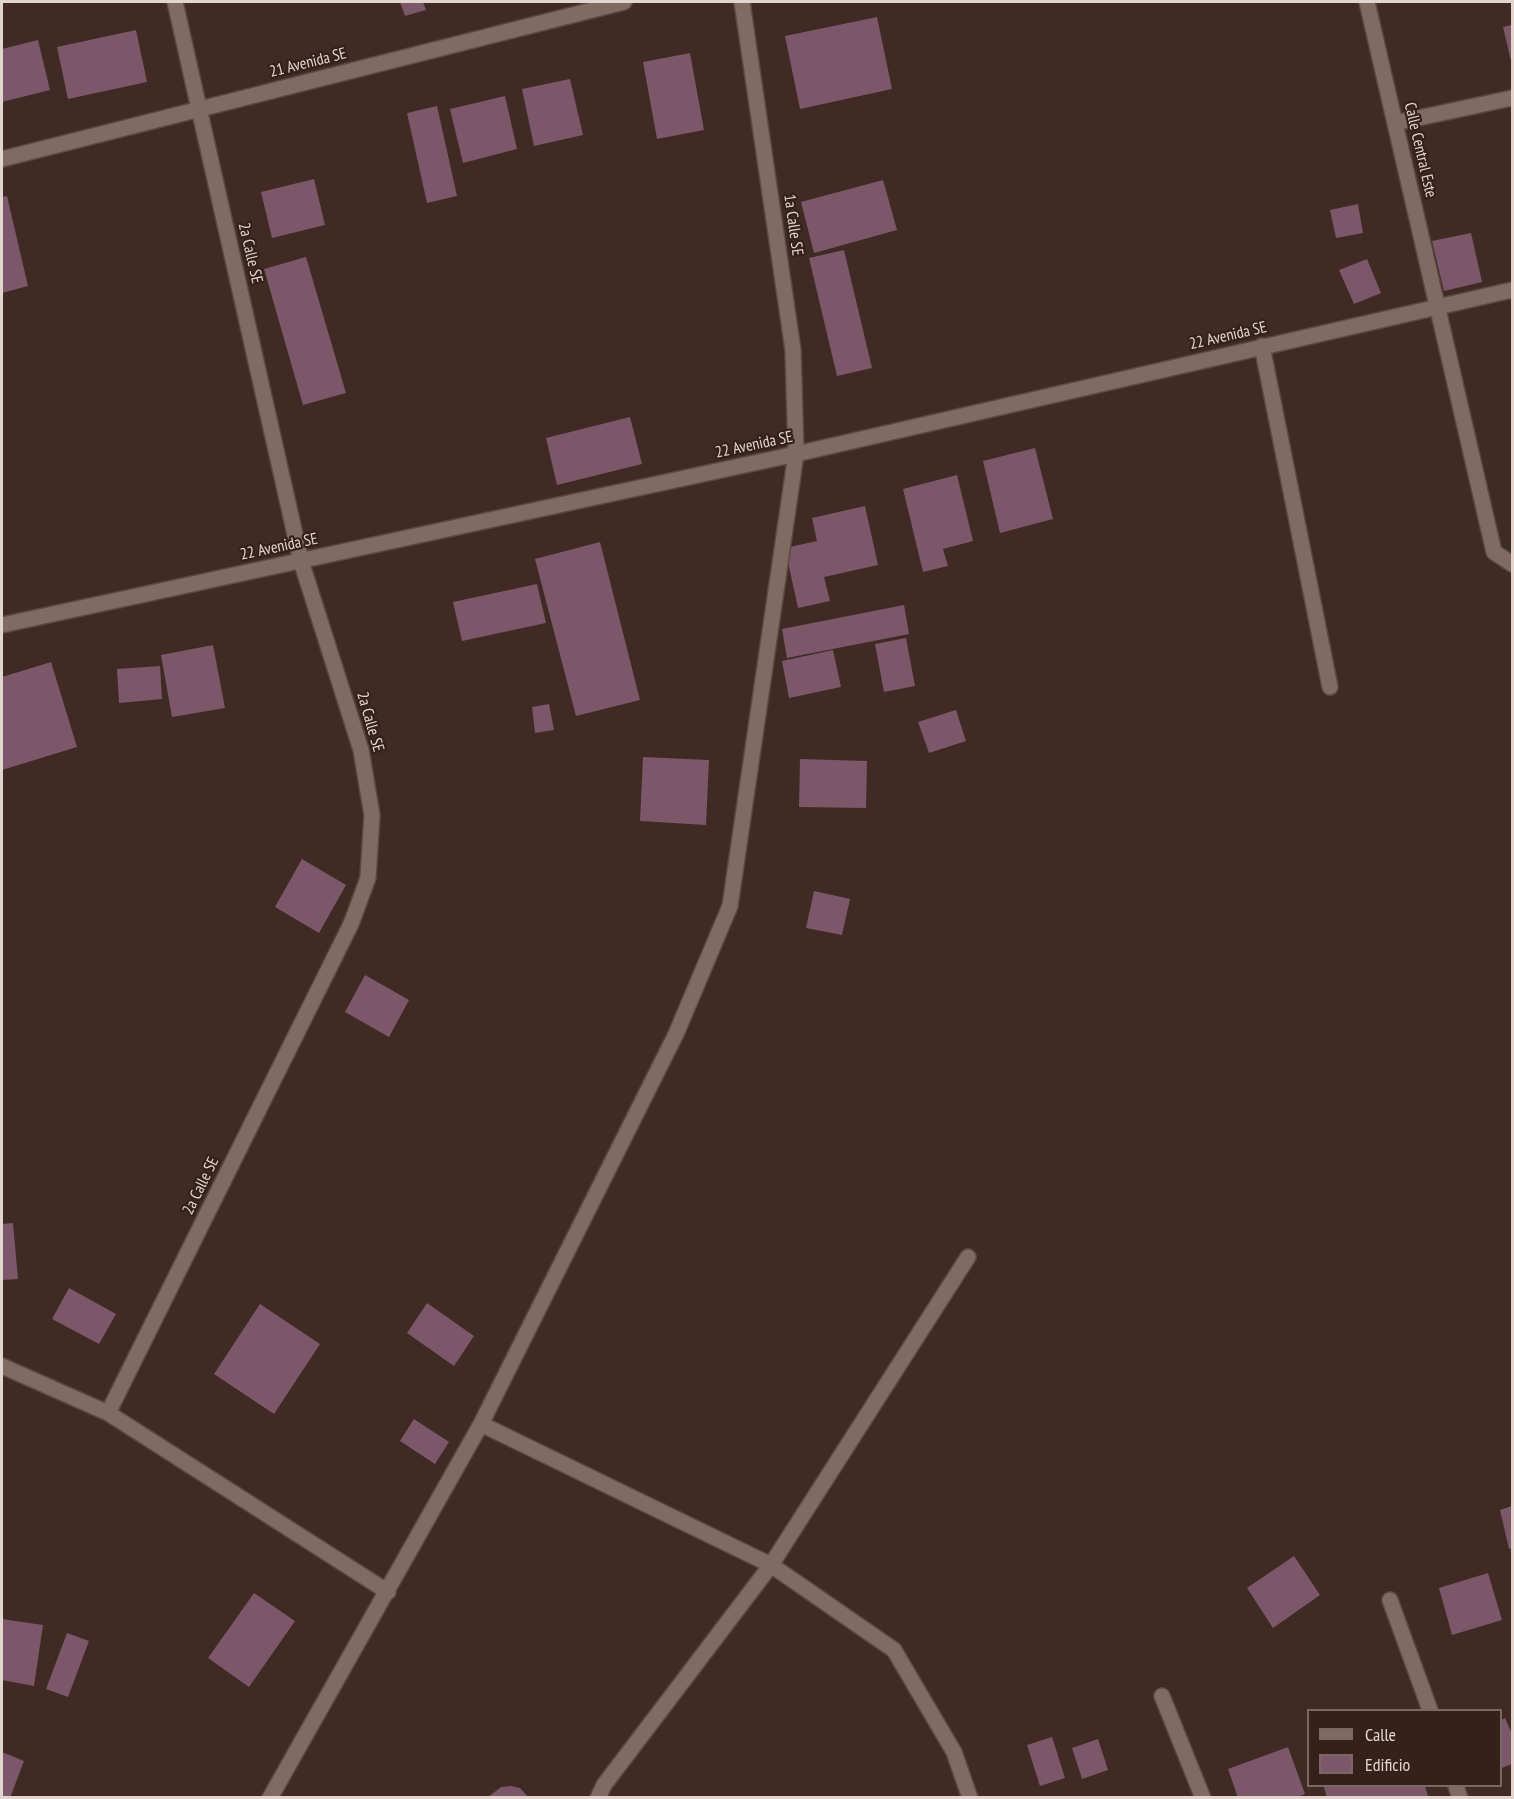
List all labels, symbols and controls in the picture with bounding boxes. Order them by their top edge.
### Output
street label: 21 Avenida SE [268,44,348,82]
street label: Calle Central Este [1400,101,1440,199]
street label: 1a Calle SE [779,193,807,257]
street label: 2a Calle SE [234,221,266,285]
street label: 22 Avenida SE [1188,318,1268,354]
street label: 22 Avenida SE [714,427,794,463]
street label: 22 Avenida SE [239,529,319,565]
street label: 2a Calle SE [352,690,388,754]
street label: 2a Calle SE [179,1154,223,1218]
legend [1307,1709,1502,1787]
text: Calle [1365,1723,1396,1746]
text: Edificio [1365,1753,1410,1776]

